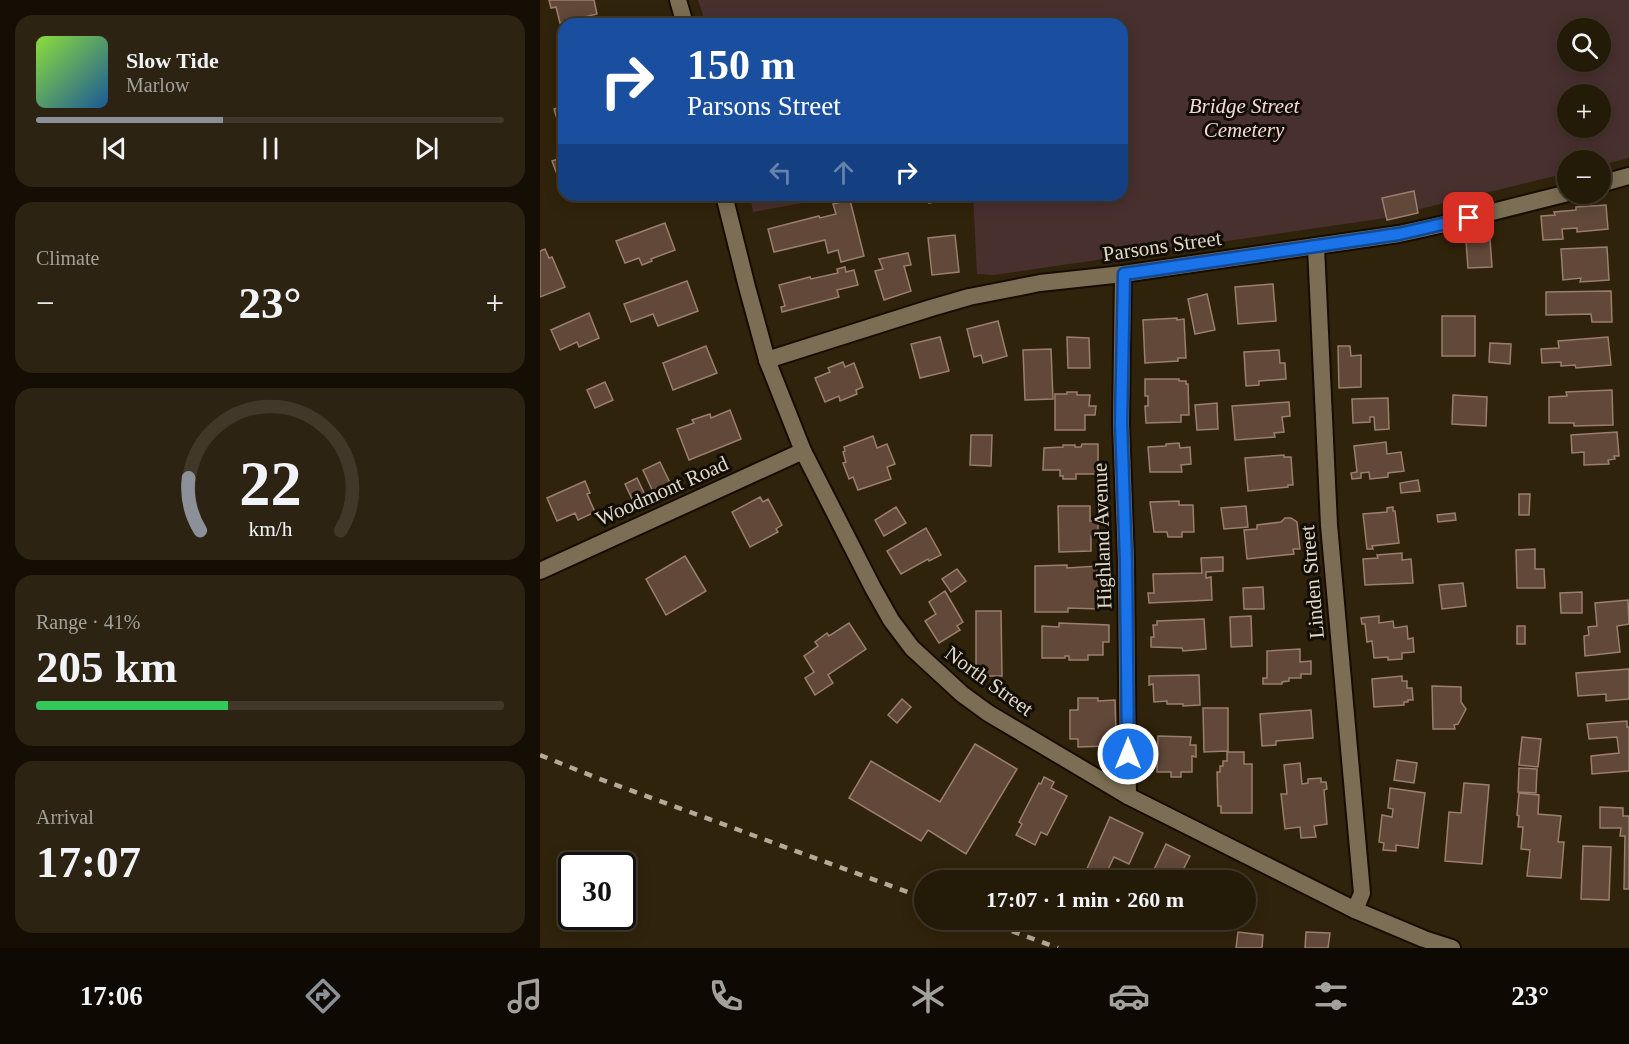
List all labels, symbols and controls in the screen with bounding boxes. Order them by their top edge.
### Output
map controls [1557,18,1611,204]
button: search [1557,18,1611,72]
icon: right [588,42,666,120]
text: 150 m [687,42,796,88]
text: Slow Tide [126,48,219,73]
text: Marlow [126,74,189,96]
button: + [1557,84,1611,138]
text: Parsons Street [687,91,841,121]
park label: Bridge Street Cemetery [1189,94,1300,142]
icon: previous [98,132,131,165]
icon: pause [254,132,287,165]
icon: next [410,132,443,165]
button: − [1557,150,1611,204]
icon: left [764,156,797,189]
icon: ahead [827,156,860,189]
icon: right [890,156,923,189]
pin [1443,192,1494,243]
icon: arrive [1452,201,1485,234]
street label: Parsons Street [1101,226,1223,266]
text: Climate [36,247,99,269]
text: 23° [239,278,302,328]
text: − [36,285,55,321]
text: + [485,285,504,321]
text: 22 [239,449,301,518]
street label: Woodmont Road [592,451,732,531]
street label: Highland Avenue [1087,463,1117,609]
text: km/h [248,517,292,541]
street label: Linden Street [1295,524,1329,640]
text: Range · 41% [36,611,140,633]
street label: North Street [940,641,1038,721]
text: 205 km [36,642,177,692]
position arrow [1096,722,1160,786]
text: Arrival [36,806,94,828]
text: 17:07 [36,837,141,887]
speed limit sign: 30 [558,852,636,930]
text: 17:07 · 1 min · 260 m [986,887,1184,912]
icon: directions [302,975,344,1017]
icon: music [504,975,546,1017]
icon: phone [705,975,747,1017]
icon: climate [907,975,949,1017]
icon: car [1108,975,1150,1017]
icon: filters [1310,975,1352,1017]
text: 17:06 [80,981,143,1011]
text: 23° [1511,981,1549,1011]

